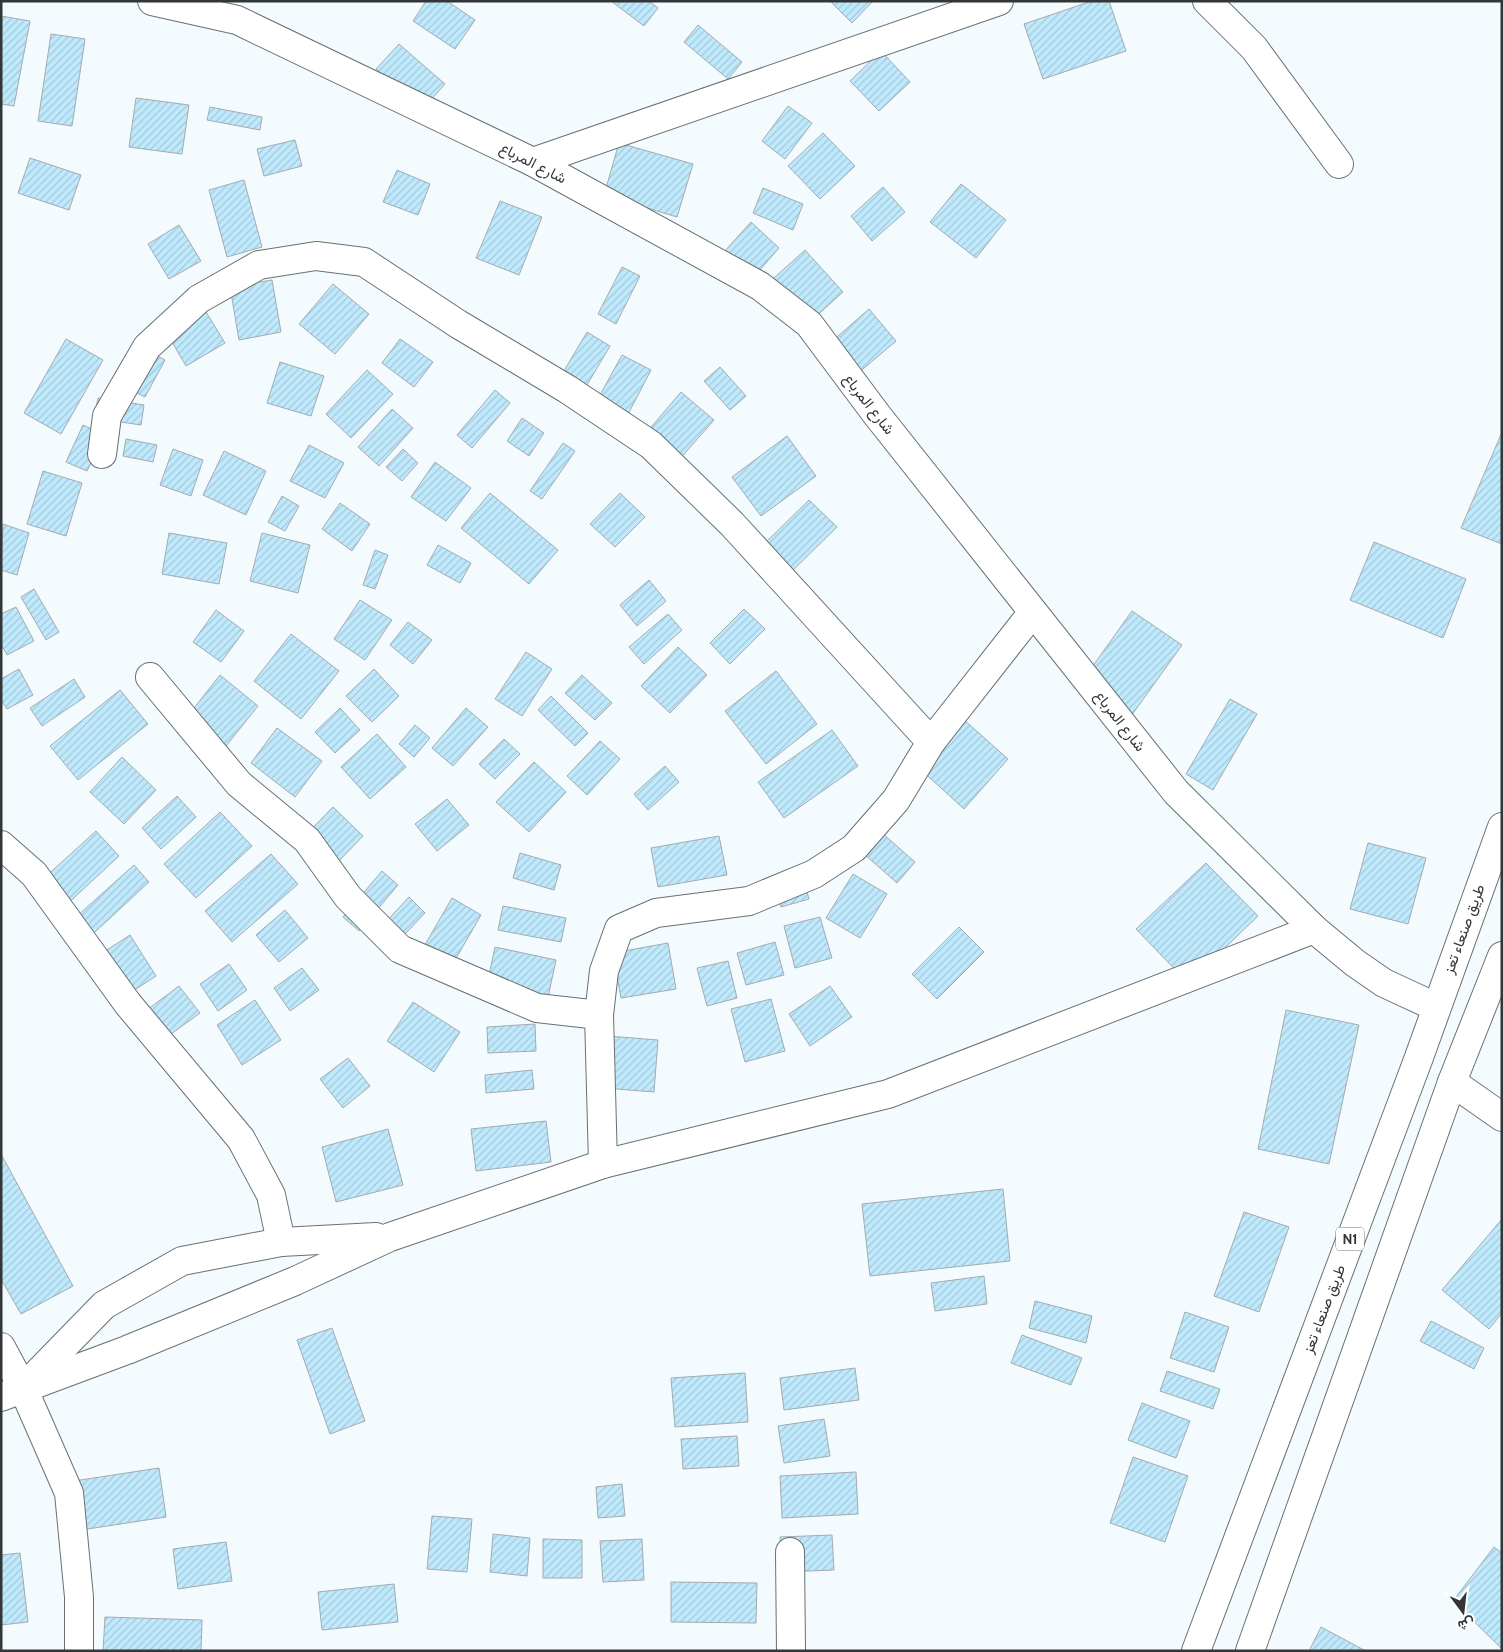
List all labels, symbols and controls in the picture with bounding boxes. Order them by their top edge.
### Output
street label: شارع المرباع [496,139,569,189]
street label: شارع المرباع [838,370,898,439]
street label: شارع المرباع [1089,687,1149,756]
street label: طريق صنعاء تعز [1439,882,1489,977]
road number: N1 [1336,1228,1364,1250]
street label: طريق صنعاء تعز [1298,1262,1350,1357]
north arrow [1438,1587,1488,1637]
text: ش [1456,1614,1477,1635]

